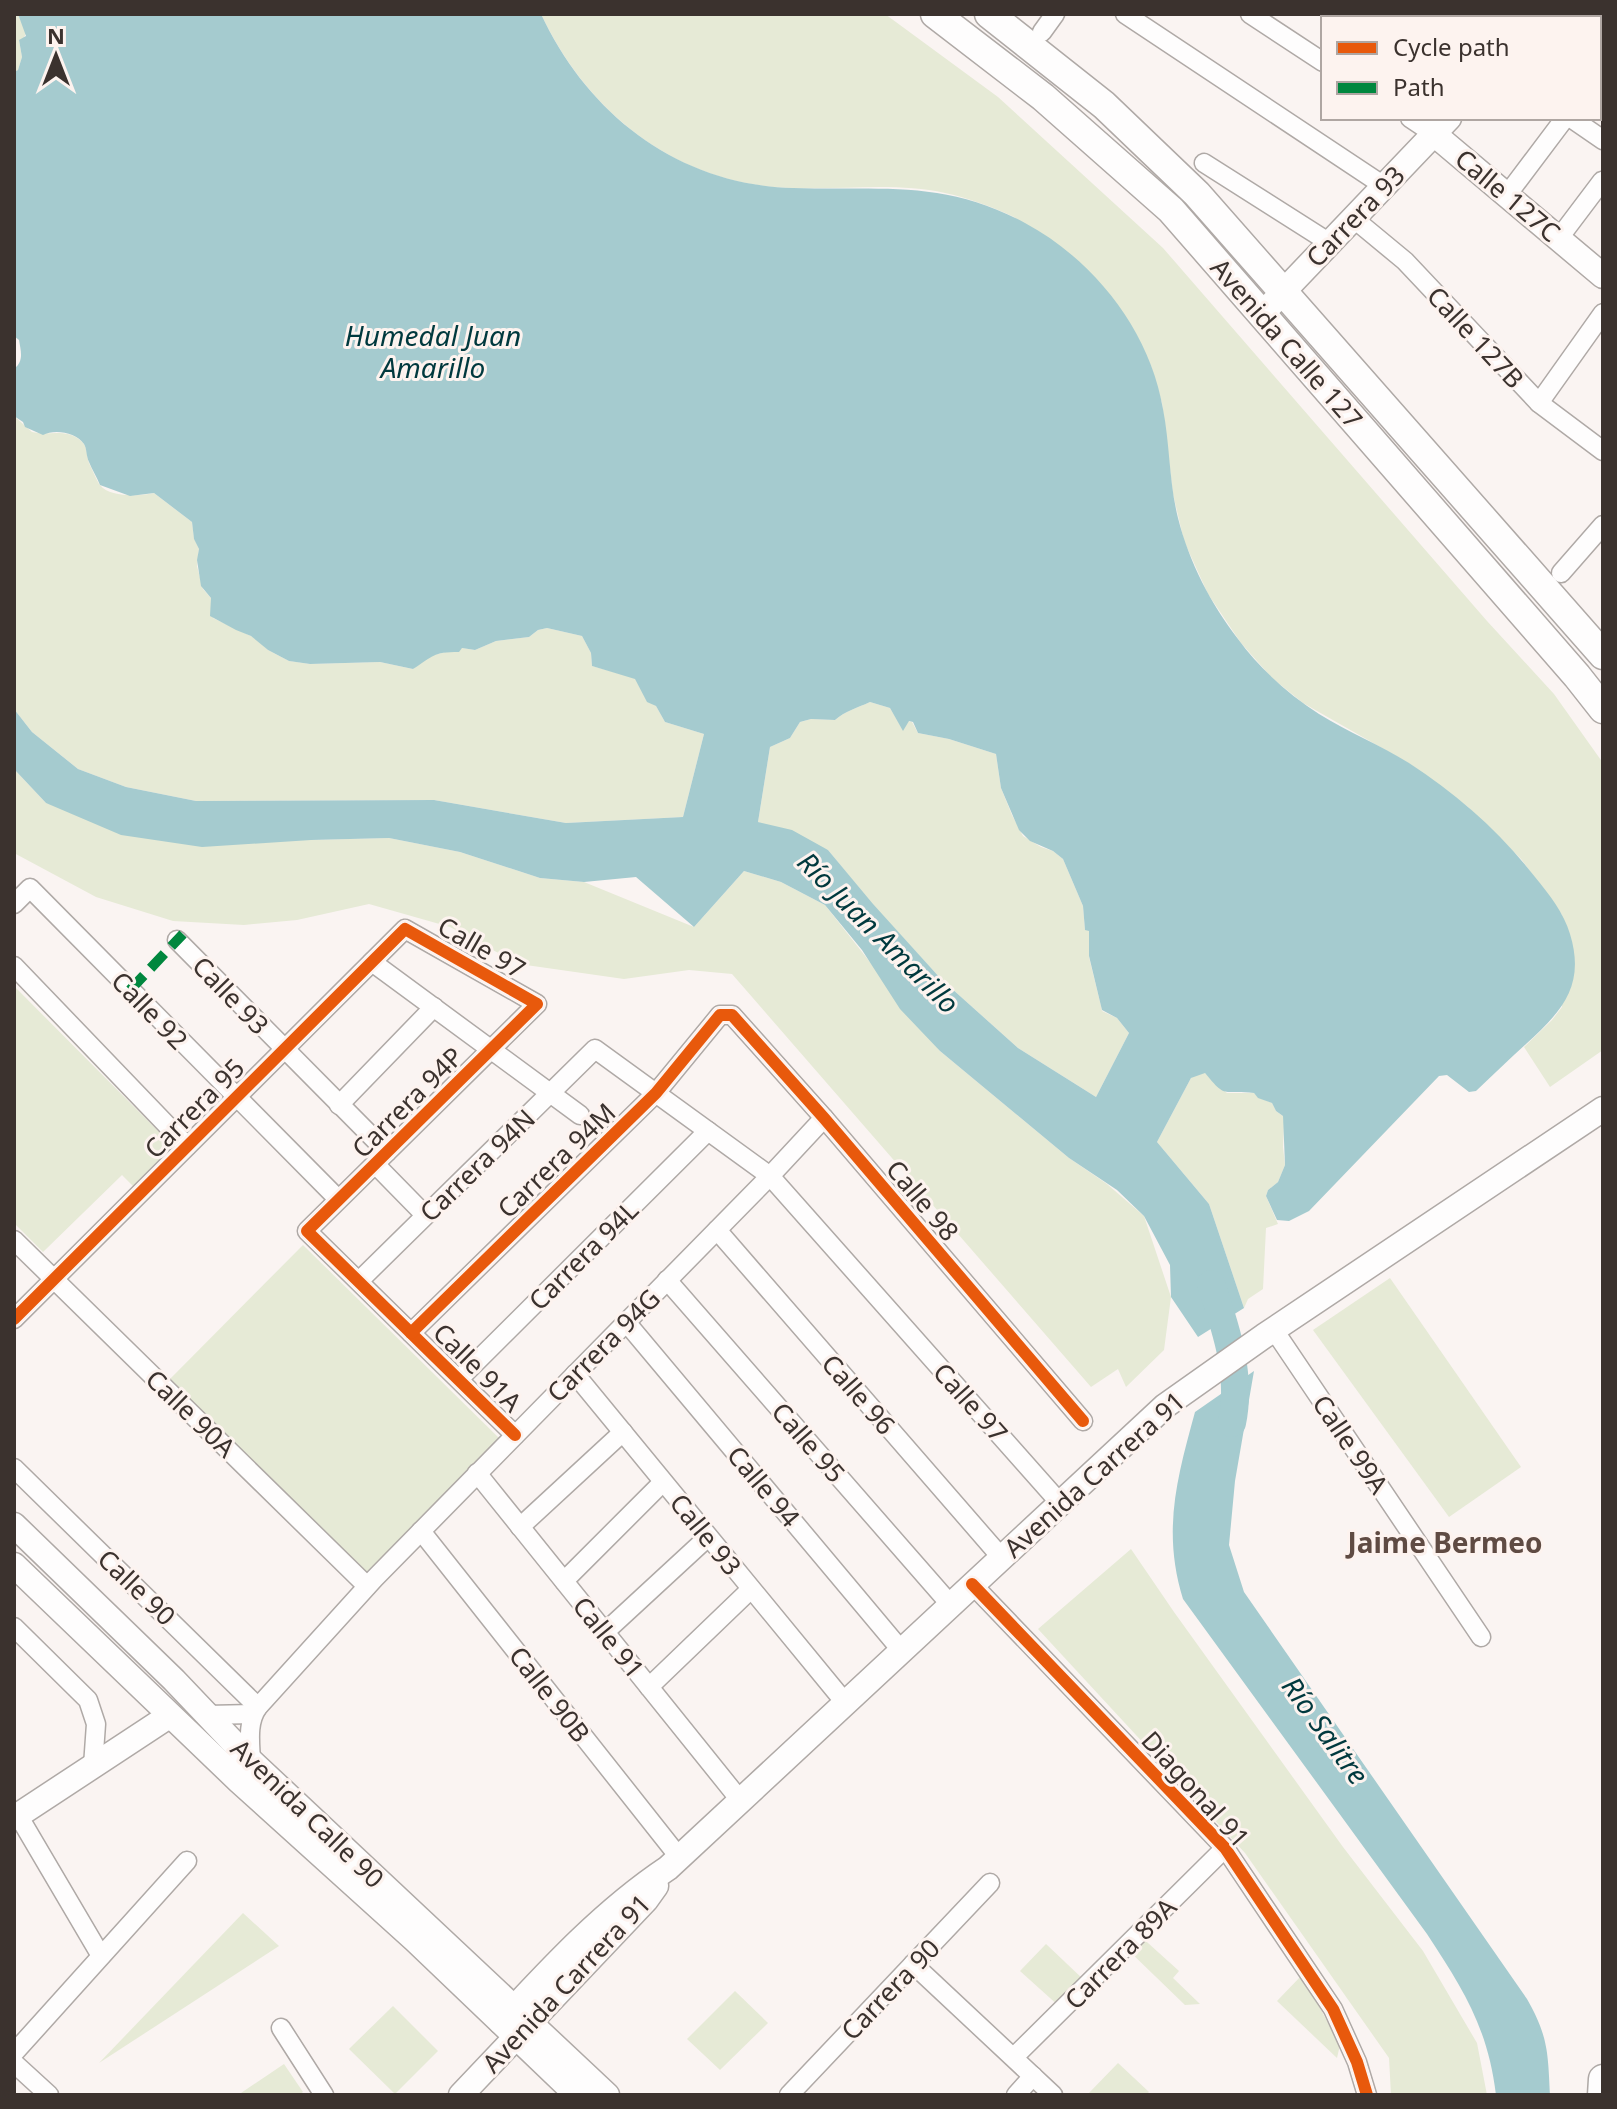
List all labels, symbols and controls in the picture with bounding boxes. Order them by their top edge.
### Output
north arrow [16,16,96,96]
legend [1321,16,1601,120]
text: N [47,20,65,50]
text: Cycle path [1393,30,1510,63]
text: Path [1393,70,1444,103]
street label: Calle 127C [1448,140,1568,250]
street label: Carrera 93 [1298,157,1412,275]
street label: Avenida Calle 127 [1203,250,1371,436]
street label: Calle 127B [1419,278,1533,396]
water label: Humedal Juan Amarillo [345,316,521,386]
water label: Río Juan Amarillo [790,843,968,1021]
street label: Calle 97 [432,908,532,986]
street label: Calle 93 [185,948,277,1042]
street label: Calle 92 [104,963,196,1057]
street label: Carrera 94P [343,1038,471,1166]
street label: Carrera 95 [136,1050,252,1166]
street label: Carrera 94M [489,1094,623,1226]
street label: Carrera 94N [411,1101,543,1229]
street label: Calle 98 [878,1152,968,1248]
street label: Carrera 94L [520,1192,646,1318]
street label: Carrera 94G [538,1280,668,1410]
street label: Calle 91A [426,1315,531,1420]
street label: Calle 96 [814,1346,904,1442]
street label: Calle 97 [926,1354,1016,1450]
street label: Calle 90A [138,1361,244,1465]
street label: Avenida Carrera 91 [996,1383,1192,1565]
street label: Calle 99A [1305,1387,1398,1501]
street label: Calle 95 [764,1394,854,1490]
street label: Calle 94 [719,1438,809,1534]
street label: Calle 93 [662,1486,750,1582]
district label: Jaime Bermeo [1344,1523,1543,1561]
street label: Calle 90 [90,1541,184,1633]
street label: Calle 91 [565,1589,653,1685]
street label: Calle 90B [501,1639,599,1749]
water label: Río Salitre [1274,1668,1378,1792]
street label: Diagonal 91 [1134,1723,1258,1855]
street label: Avenida Calle 90 [223,1731,393,1895]
street label: Avenida Carrera 91 [474,1886,658,2080]
street label: Carrera 89A [1056,1889,1184,2017]
street label: Carrera 90 [833,1930,947,2048]

